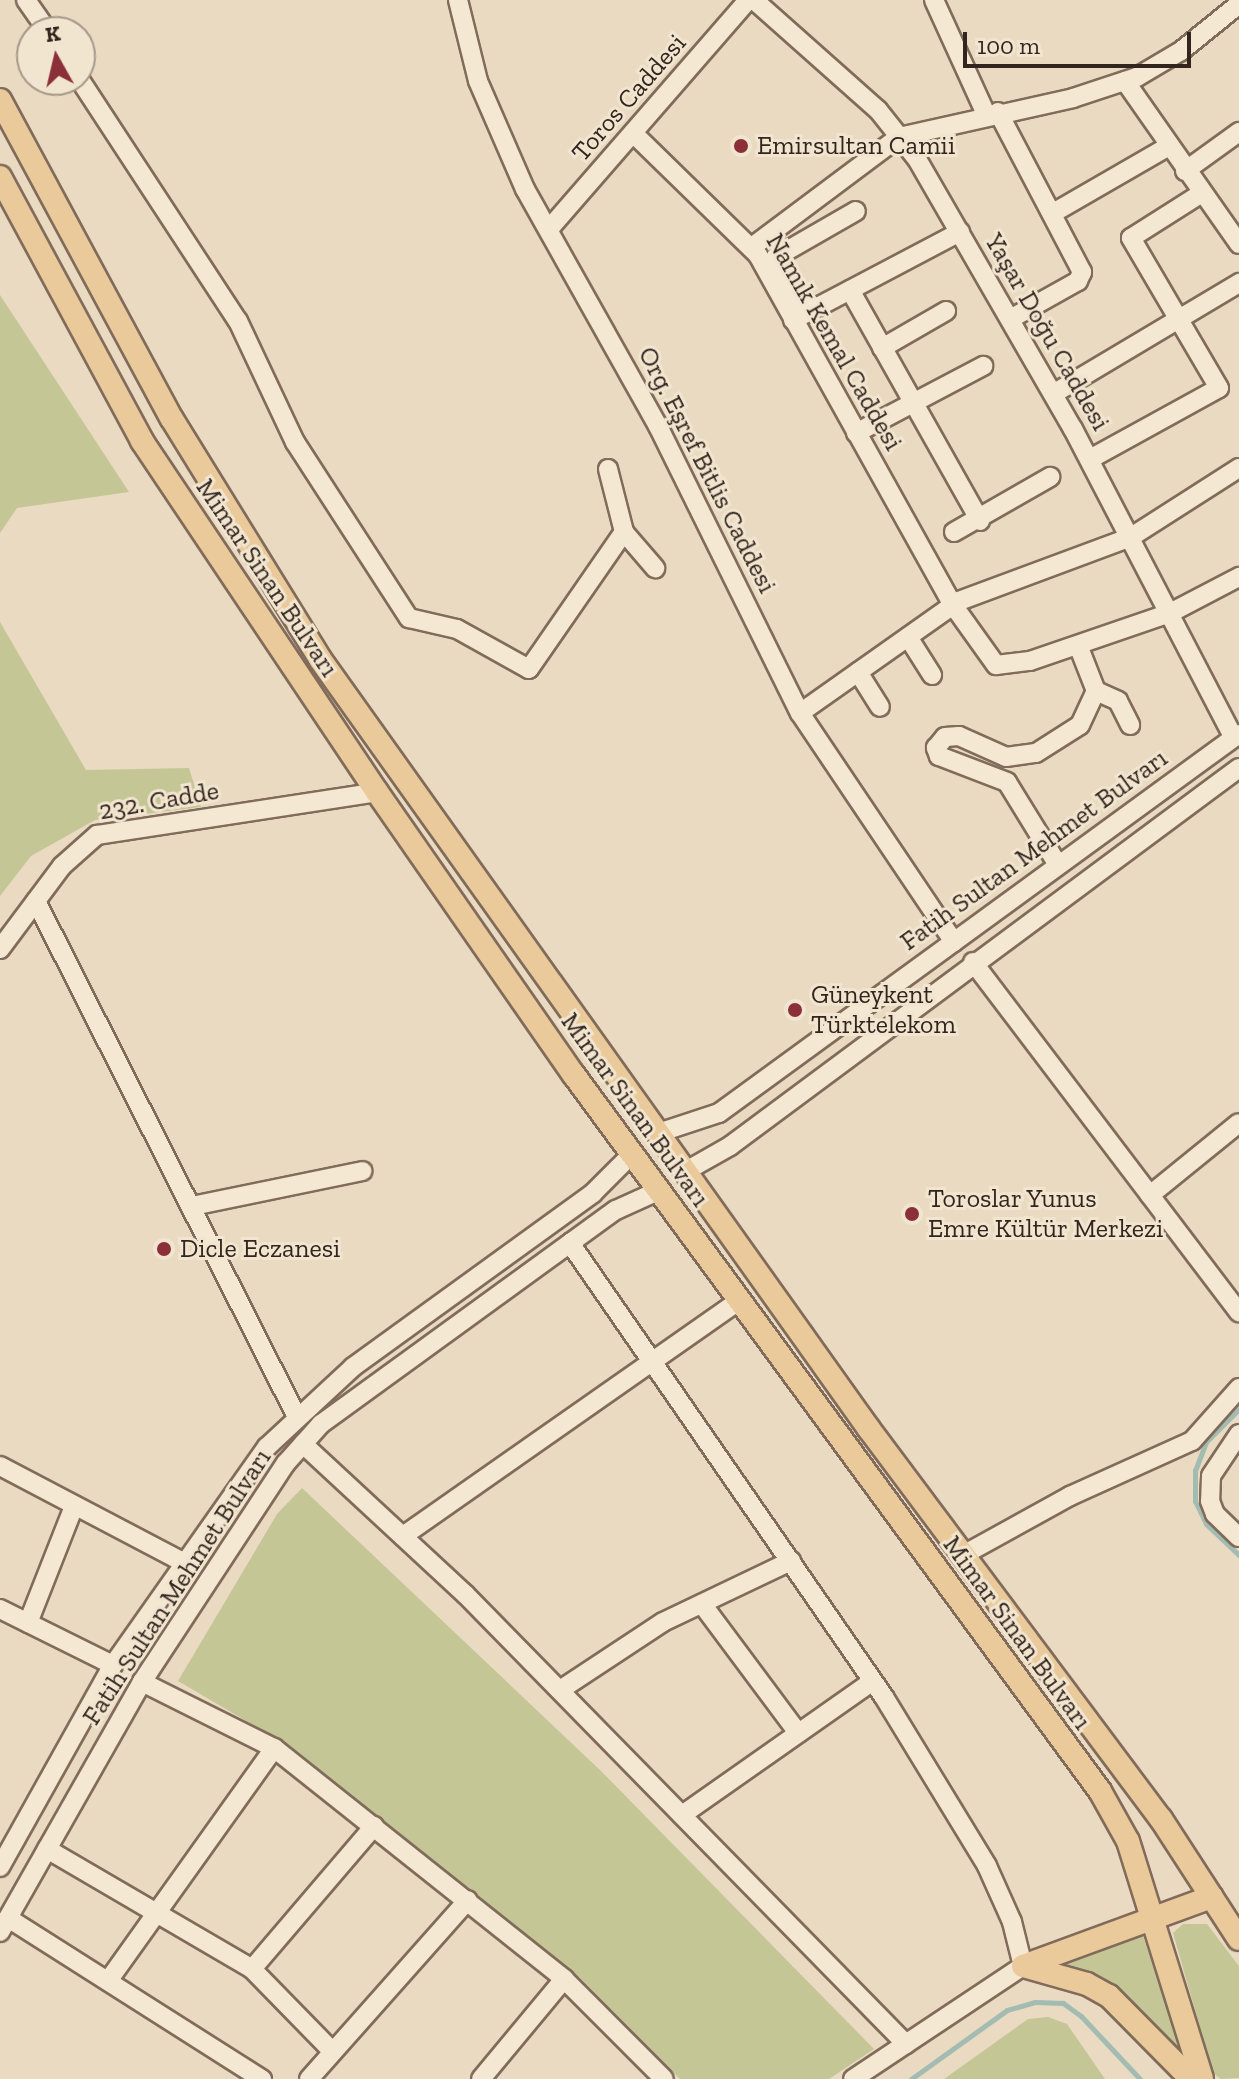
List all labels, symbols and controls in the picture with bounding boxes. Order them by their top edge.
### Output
north arrow [16,16,96,96]
scale bar [967,16,1195,66]
text: K [44,19,62,48]
street label: Toros Caddesi [565,28,693,168]
text: 100 m [977,31,1040,60]
place label: Emirsultan Camii [757,130,955,162]
marker: Emirsultan Camii [732,137,750,155]
street label: Namık Kemal Caddesi [759,228,909,456]
street label: Yaşar Doğu Caddesi [978,228,1116,436]
street label: Org. Eşref Bitlis Caddesi [631,342,783,598]
street label: Mimar Sinan Bulvarı [189,473,345,683]
street label: Fatih Sultan Mehmet Bulvarı [894,743,1174,957]
street label: 232. Cadde [97,775,221,827]
place label: Güneykent Türktelekom [811,979,956,1040]
marker: Güneykent Türktelekom [786,1001,804,1019]
street label: Mimar Sinan Bulvarı [554,1007,716,1213]
place label: Toroslar Yunus Emre Kültür Merkezi [928,1183,1164,1244]
marker: Toroslar Yunus Emre Kültür Merkezi [903,1205,921,1223]
place label: Dicle Eczanesi [180,1233,340,1265]
marker: Dicle Eczanesi [155,1240,173,1258]
street label: Fatih Sultan Mehmet Bulvarı [76,1443,278,1731]
street label: Mimar Sinan Bulvarı [936,1530,1098,1736]

